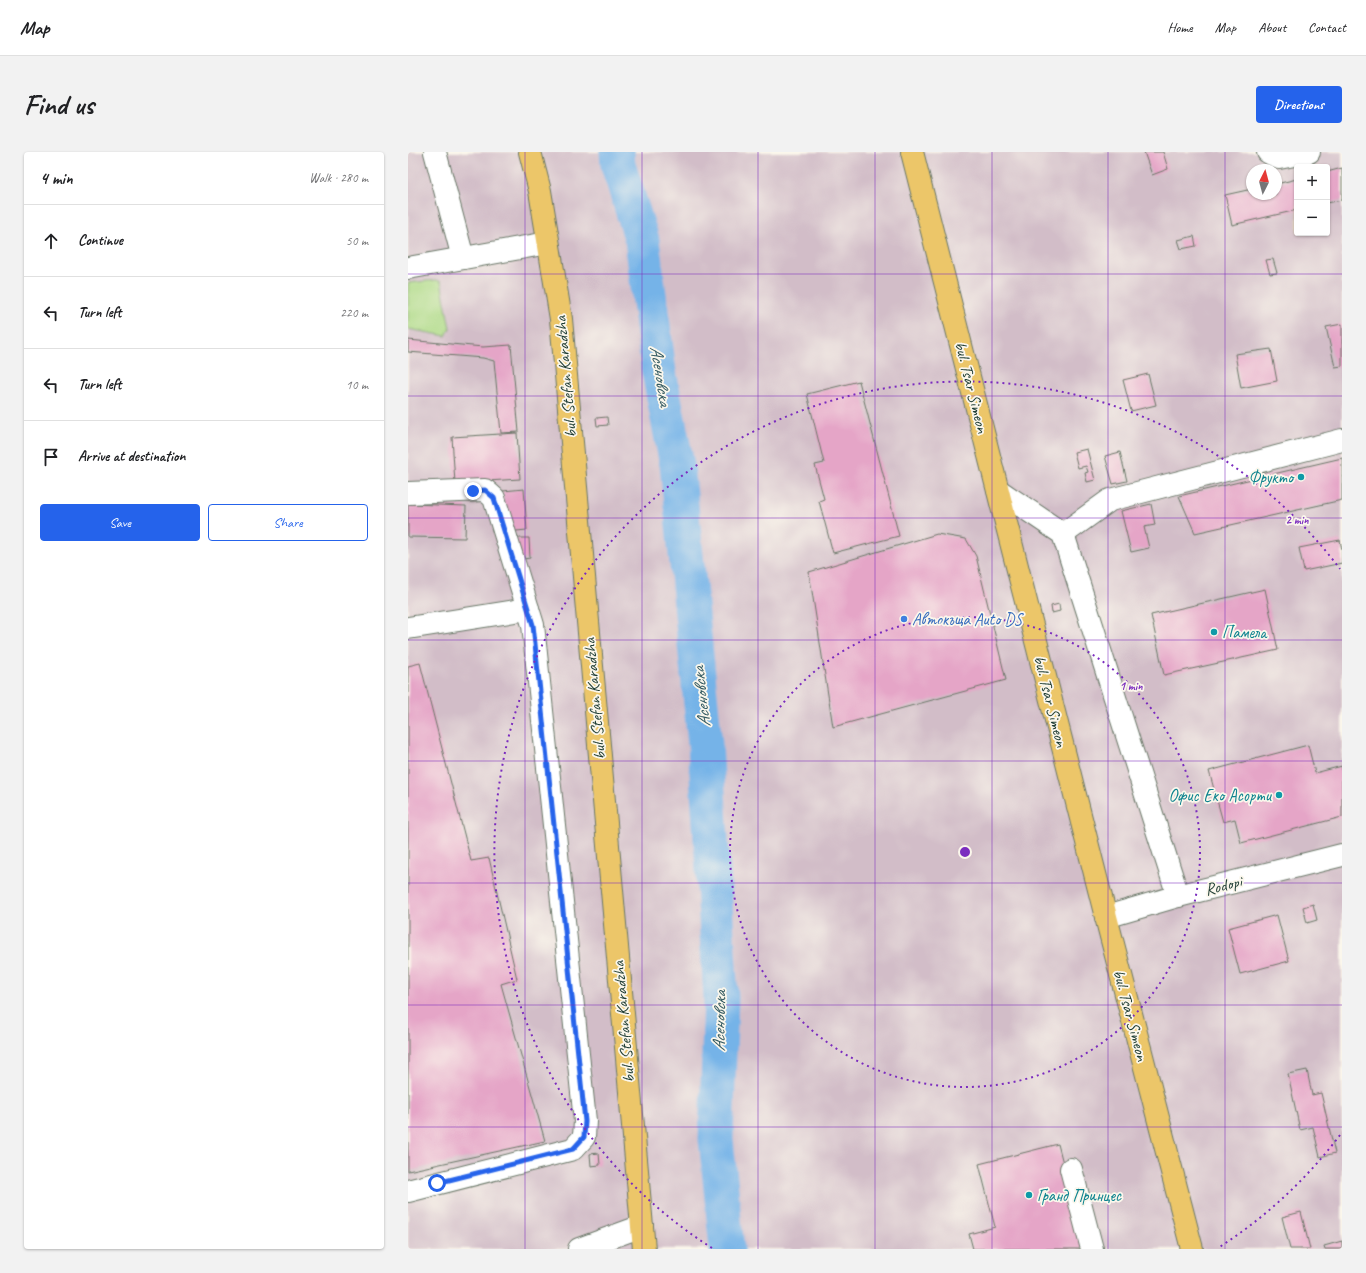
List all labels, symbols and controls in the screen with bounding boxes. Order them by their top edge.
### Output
text: Map [20,16,50,40]
text: Home [1167,19,1193,36]
text: Map [1215,19,1236,36]
text: About [1258,19,1286,36]
text: Contact [1308,19,1346,36]
button: Directions [1256,86,1342,123]
text: Find us [24,87,94,122]
north arrow [1246,164,1282,200]
map controls [1294,164,1330,236]
button: + [1294,164,1330,200]
text: 4 min [40,168,73,189]
text: Walk · 280 m [309,170,368,186]
button: − [1294,200,1330,236]
icon: ahead [40,230,62,252]
text: Continue [78,231,123,250]
text: 50 m [346,233,368,249]
icon: left [40,302,62,324]
text: Turn left [78,303,121,322]
text: 220 m [340,305,368,321]
street label: bul. Stefan Karadzha [550,314,581,439]
street label: bul. Tsar Simeon [950,339,993,437]
water label: Асеновска [645,344,677,410]
icon: left [40,374,62,396]
text: Turn left [78,375,121,394]
text: 10 m [346,377,368,393]
icon: arrive [40,446,62,468]
text: Arrive at destination [78,447,185,466]
place label: Фрукто [1248,467,1295,488]
marker: Фрукто [1296,472,1306,482]
route end [464,482,482,500]
button: Save [40,504,200,541]
button: Share [208,504,368,541]
text: 2 min [1286,512,1309,528]
place label: Автокъща Auto DS [912,609,1025,630]
marker: Автокъща Auto DS [899,614,909,624]
place label: Памела [1222,622,1268,643]
marker: Памела [1209,627,1219,637]
street label: bul. Stefan Karadzha [579,636,610,761]
street label: bul. Tsar Simeon [1029,653,1072,751]
water label: Асеновска [687,663,715,728]
text: 1 min [1120,678,1143,694]
place label: Офис Еко Асорти [1169,785,1273,806]
marker: Офис Еко Асорти [1274,790,1284,800]
centre of rings [958,845,972,859]
street label: Rodopi [1203,870,1246,900]
street label: bul. Stefan Karadzha [608,959,639,1084]
street label: bul. Tsar Simeon [1108,967,1153,1064]
water label: Асеновска [707,988,731,1052]
route start [428,1174,446,1192]
place label: Гранд Принцес [1037,1185,1122,1206]
marker: Гранд Принцес [1024,1190,1034,1200]

